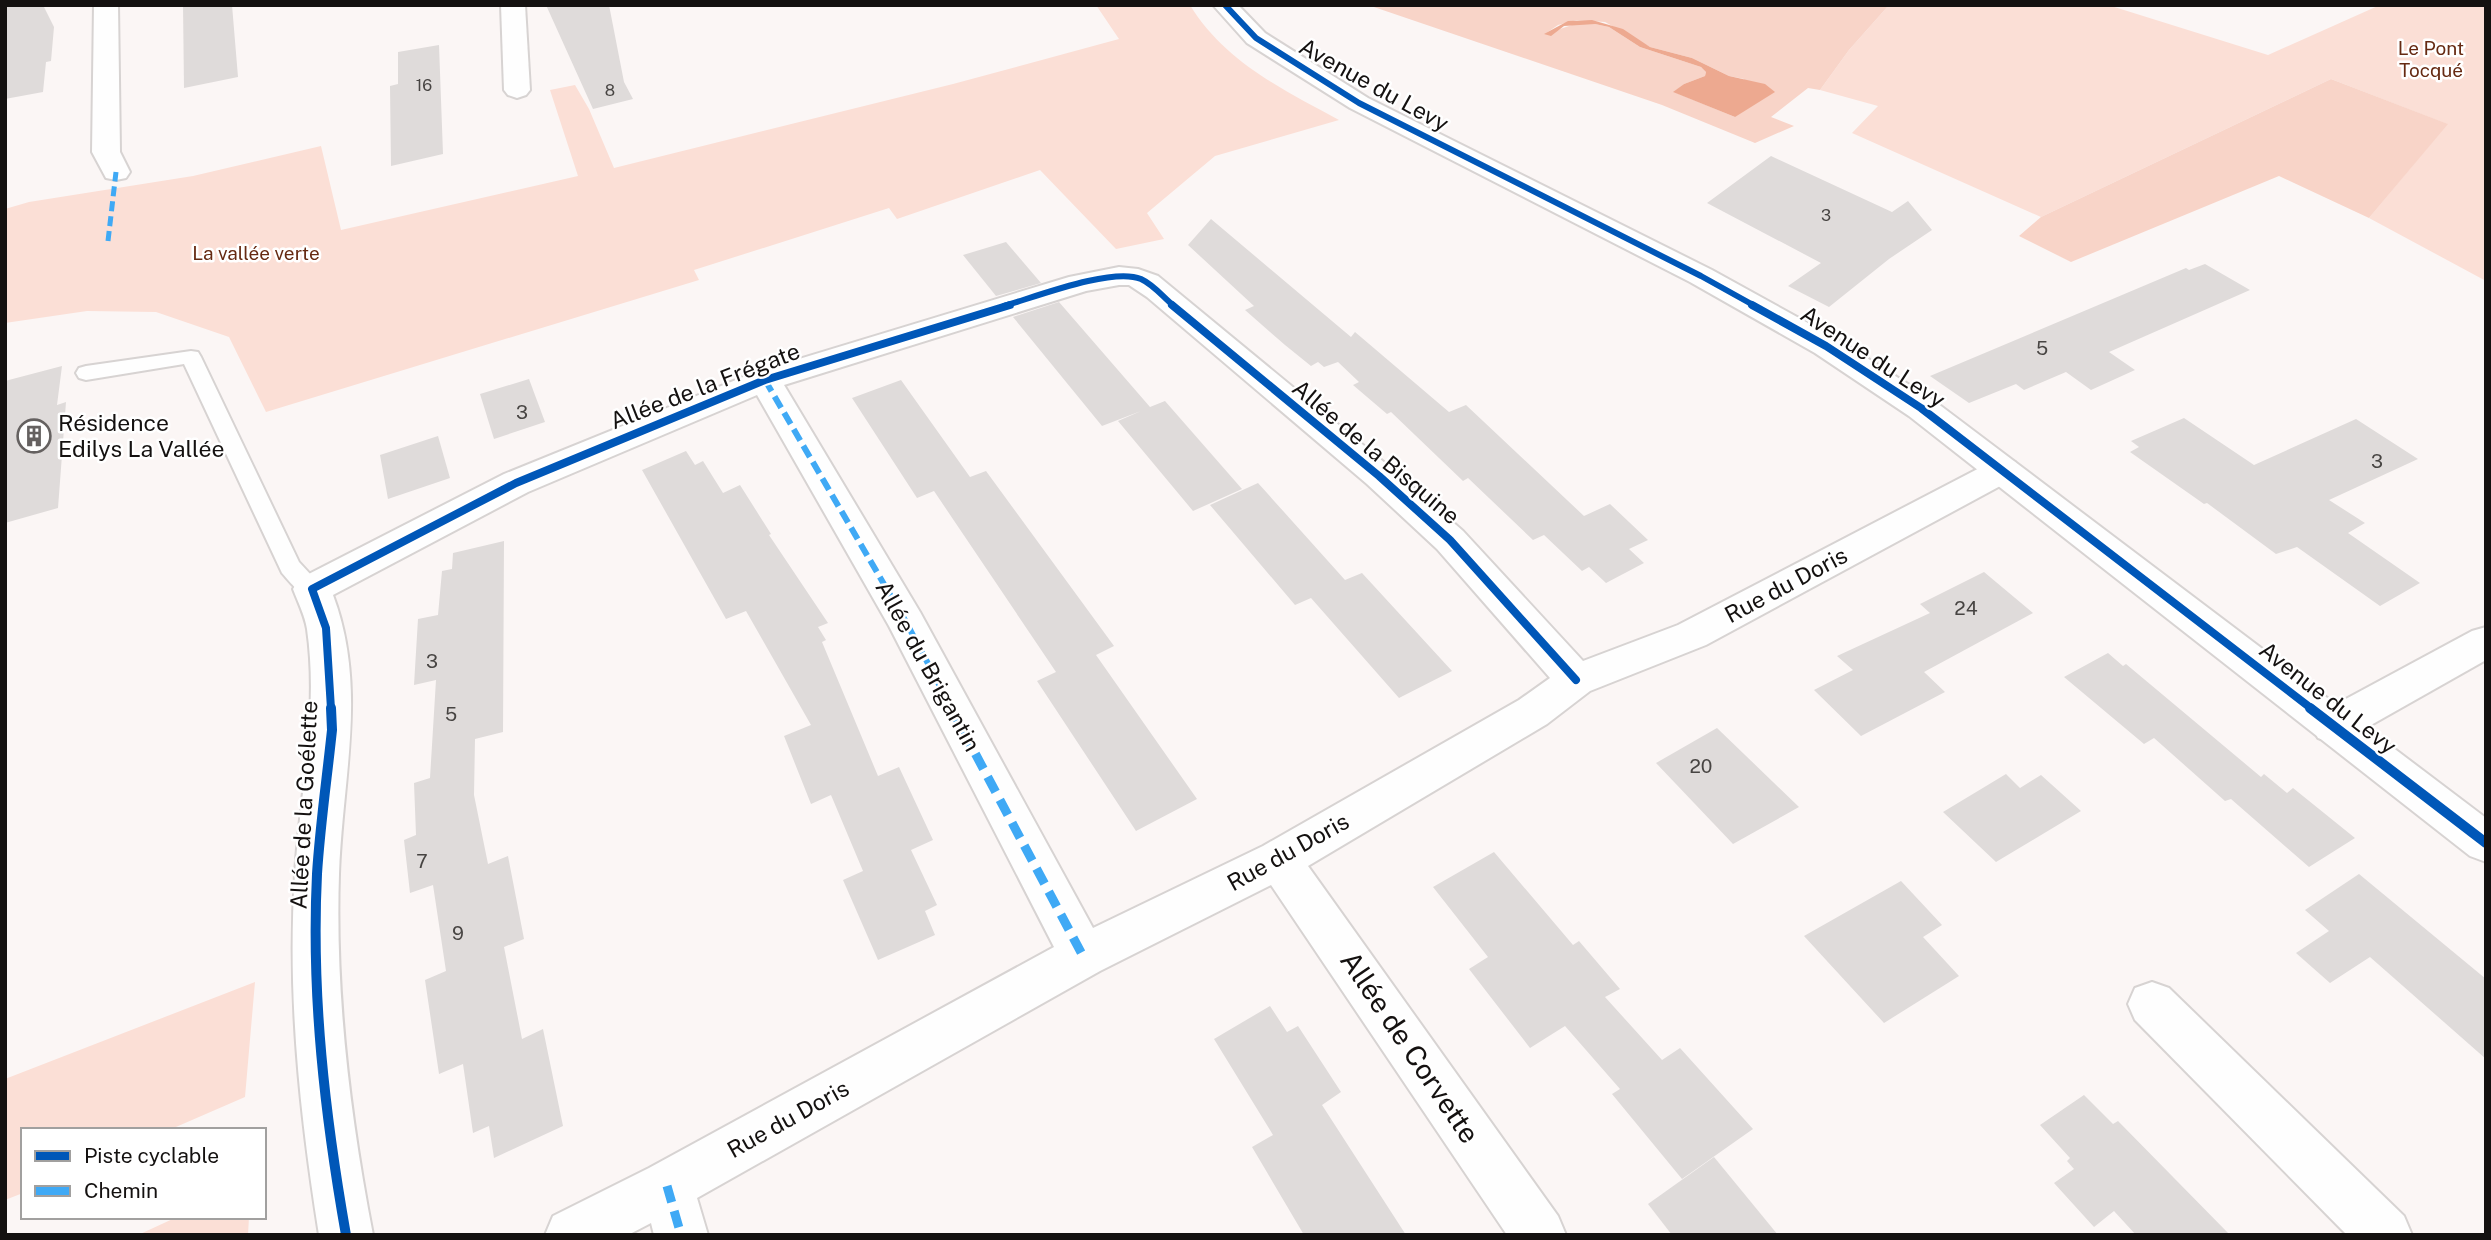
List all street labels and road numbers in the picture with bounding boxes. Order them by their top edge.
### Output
street label: Avenue du Levy [1295,32,1454,137]
street label: Avenue du Levy [1796,300,1950,413]
street label: Allée de la Frégate [606,337,804,434]
street label: Allée de la Bisquine [1287,374,1465,529]
street label: Rue du Doris [1720,541,1852,628]
street label: Allée du Brigantin [870,576,986,756]
street label: Avenue du Levy [2254,636,2402,760]
street label: Allée de la Goélette [285,700,322,910]
street label: Rue du Doris [1222,807,1353,896]
street label: Allée de Corvette [1334,945,1487,1149]
street label: Rue du Doris [722,1074,853,1163]

